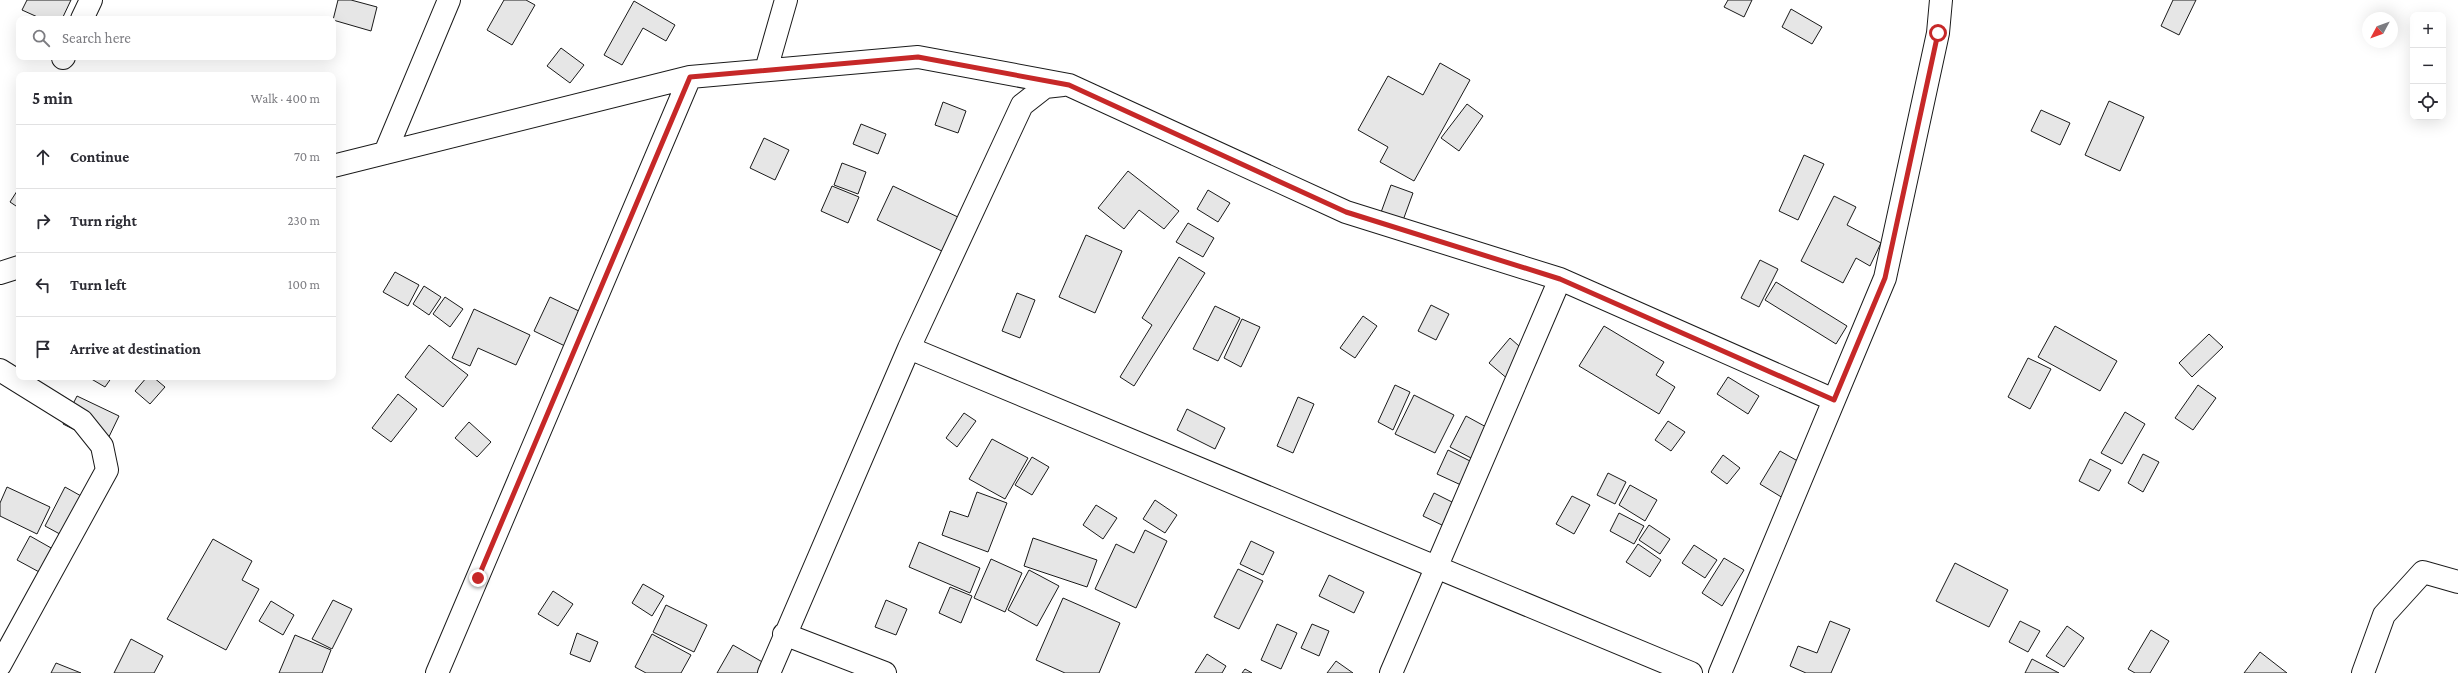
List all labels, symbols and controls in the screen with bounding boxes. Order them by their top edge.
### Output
north arrow [2362,12,2398,48]
map controls [2410,12,2446,120]
button: + [2410,12,2446,48]
search box [16,16,336,60]
route start [1929,24,1947,42]
icon: search [30,27,52,49]
text: Search here [62,30,131,46]
button: − [2410,48,2446,84]
button: locate [2410,84,2446,120]
text: 5 min [32,89,73,108]
text: Walk · 400 m [251,91,320,106]
icon: ahead [32,146,54,168]
text: Continue [70,149,129,165]
text: 70 m [294,149,320,164]
icon: right [32,210,54,232]
text: Turn right [70,213,137,229]
text: 230 m [287,213,320,228]
icon: left [32,274,54,296]
text: Turn left [70,277,126,293]
text: 100 m [288,277,320,292]
icon: arrive [32,338,54,360]
text: Arrive at destination [70,341,201,357]
route end [469,569,487,587]

